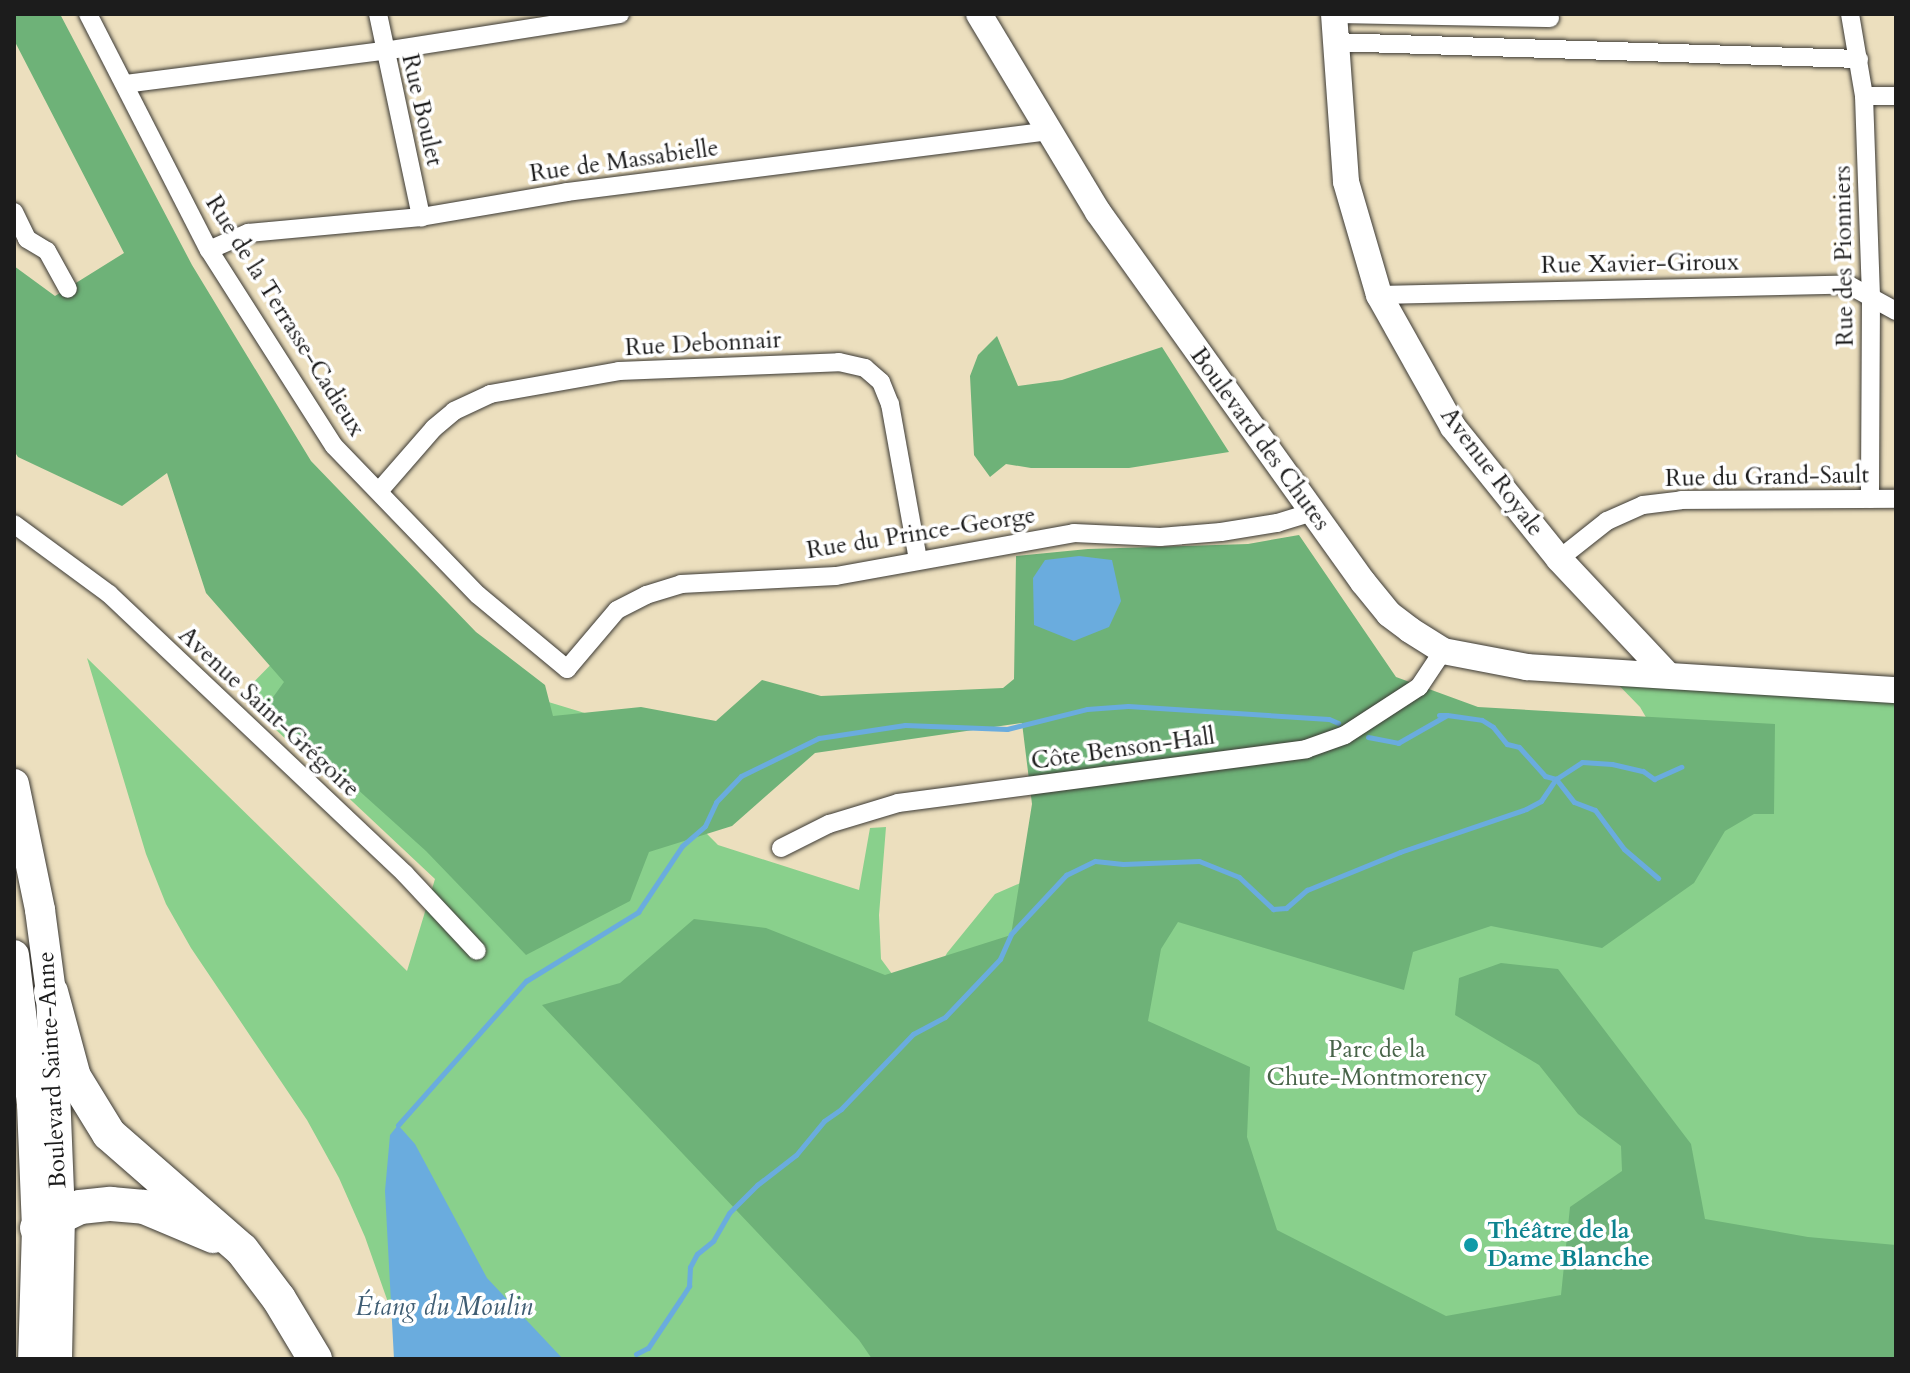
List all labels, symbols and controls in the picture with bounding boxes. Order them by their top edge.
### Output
street label: Rue Boulet [395,51,449,169]
street label: Rue de Massabielle [528,133,720,189]
street label: Rue des Pionniers [1828,165,1860,347]
street label: Rue de la Terrasse-Cadieux [199,190,371,442]
street label: Rue Xavier-Giroux [1541,248,1739,280]
street label: Rue Debonnair [624,326,782,362]
street label: Boulevard des Chutes [1184,342,1336,536]
street label: Avenue Royale [1434,402,1550,542]
street label: Rue du Grand-Sault [1665,461,1869,493]
street label: Rue du Prince-George [804,501,1038,565]
street label: Avenue Saint-Grégoire [173,621,365,803]
street label: Côte Benson-Hall [1029,722,1217,776]
street label: Boulevard Sainte-Anne [31,951,73,1189]
park label: Parc de la Chute-Montmorency [1267,1036,1487,1092]
place label: Théâtre de la Dame Blanche [1487,1217,1650,1273]
marker: Théâtre de la Dame Blanche [1462,1236,1480,1254]
water label: Étang du Moulin [355,1291,533,1323]

